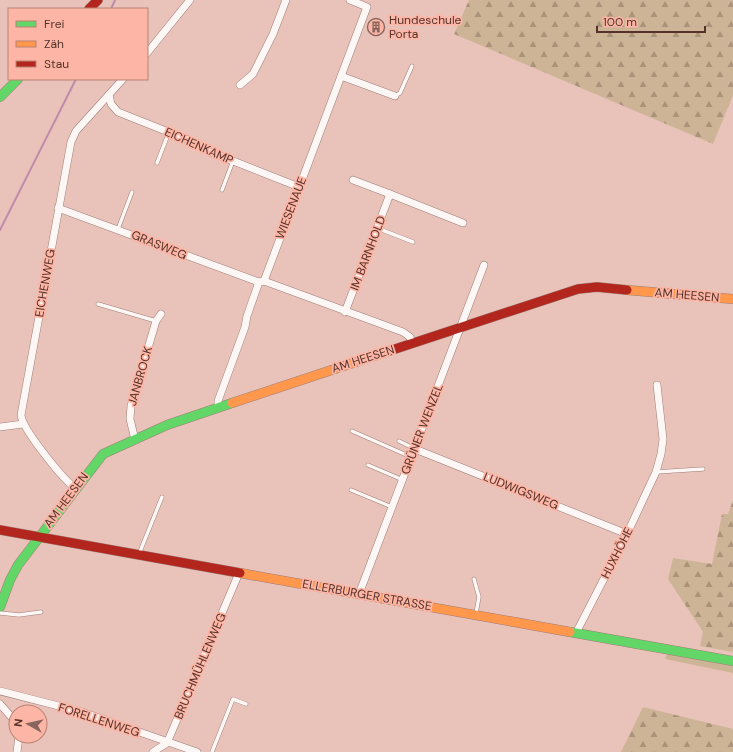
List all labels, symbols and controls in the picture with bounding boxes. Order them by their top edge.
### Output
legend [8,8,148,80]
scale bar [597,8,705,34]
place label: Hundeschule Porta [389,12,462,42]
text: 100 m [603,14,637,30]
text: Frei [44,16,64,32]
building icon: Hundeschule Porta [366,17,386,37]
text: Zäh [44,36,64,52]
text: Stau [44,56,69,72]
street label: EICHENKAMP [162,124,236,168]
street label: WIESENAUE [272,174,310,241]
street label: IM BARNHOLD [346,213,390,293]
street label: GRASWEG [129,227,189,263]
street label: EICHENWEG [31,248,59,318]
street label: AM HEESEN [654,284,720,306]
street label: AM HEESEN [330,341,396,377]
street label: JANBROCK [124,344,156,408]
street label: GRÜNER WENZEL [397,381,447,477]
street label: AM HEESEN [40,469,92,531]
street label: LUDWIGSWEG [481,469,561,513]
street label: HUXHÖHE [597,524,637,581]
street label: ELLERBURGER STRASSE [301,576,433,614]
street label: BRUCHMÜHLENWEG [170,610,230,722]
street label: FORELLENWEG [56,699,142,741]
north arrow [8,704,48,744]
text: N [11,718,26,728]

